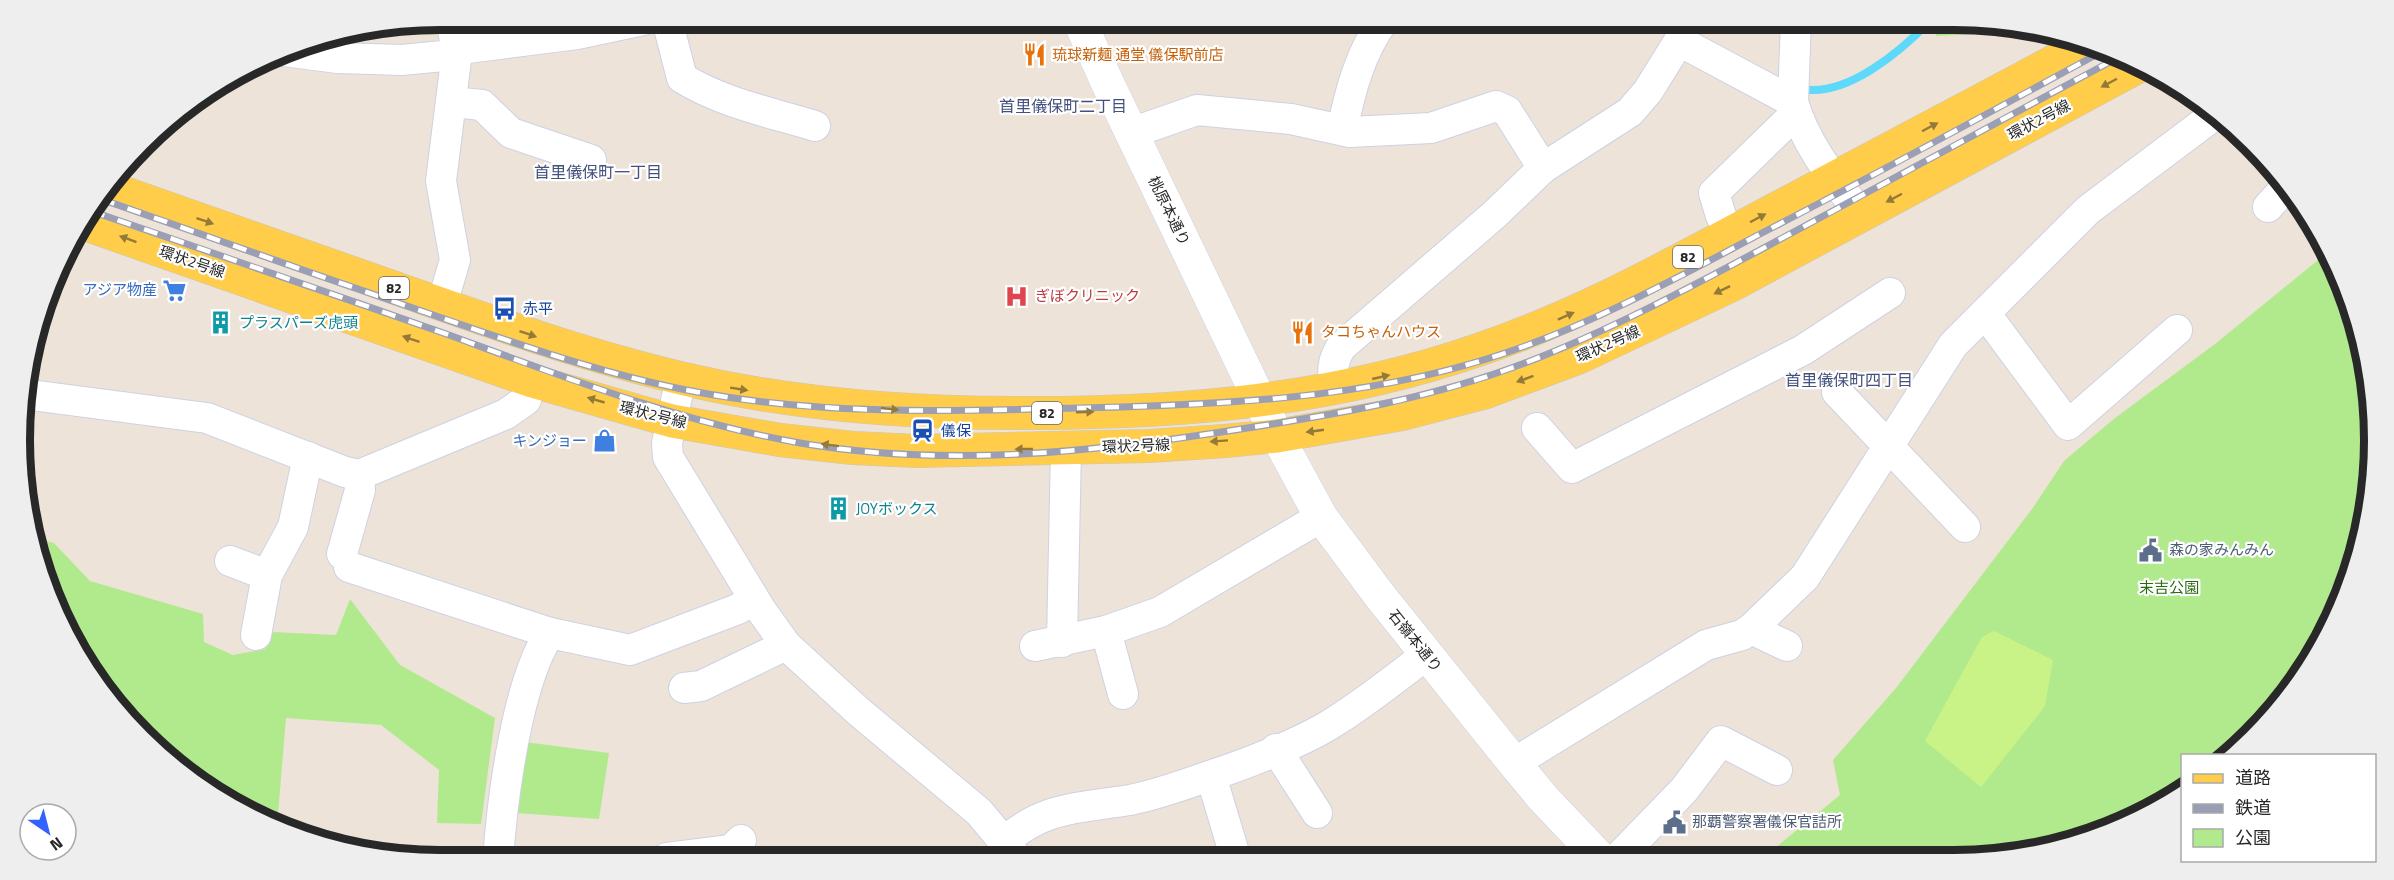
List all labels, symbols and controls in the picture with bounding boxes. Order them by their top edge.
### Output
restaurant icon: 琉球新麺 通堂 儀保駅前店 [1021,42,1047,68]
place label: 琉球新麺 通堂 儀保駅前店 [1052,43,1224,66]
one-way arrow [2100,78,2117,88]
street label: 環状2号線 [2003,93,2074,146]
district label: 首里儀保町二丁目 [999,94,1127,118]
one-way arrow [1922,122,1939,132]
district label: 首里儀保町一丁目 [534,160,662,184]
street label: 桃原本通り [1143,172,1196,250]
one-way arrow [1885,193,1902,203]
one-way arrow [1749,214,1767,224]
one-way arrow [196,217,214,227]
one-way arrow [119,234,137,244]
street label: 環状2号線 [156,240,228,284]
road number: 82 [1673,246,1703,268]
supermarket icon: アジア物産 [162,277,188,303]
road number: 82 [379,277,409,299]
place label: アジア物産 [83,278,157,301]
hospital icon: ぎぼクリニック [1004,283,1030,309]
place label: ぎぼクリニック [1035,284,1140,307]
one-way arrow [1713,286,1730,295]
bus stop icon: 赤平 [492,296,518,322]
place label: 赤平 [523,297,553,320]
building icon: プラスパーズ虎頭 [208,310,234,336]
place label: プラスパーズ虎頭 [239,311,358,334]
one-way arrow [1557,311,1575,321]
restaurant icon: タコちゃんハウス [1290,319,1316,345]
street label: 環状2号線 [1572,319,1644,368]
place label: タコちゃんハウス [1321,320,1441,343]
one-way arrow [519,330,537,340]
one-way arrow [401,333,419,343]
district label: 首里儀保町四丁目 [1785,368,1913,392]
one-way arrow [1371,372,1390,381]
one-way arrow [1516,374,1534,384]
one-way arrow [729,385,748,394]
one-way arrow [587,395,605,404]
street label: 環状2号線 [617,395,689,434]
road number: 82 [1032,402,1062,424]
one-way arrow [881,405,900,414]
one-way arrow [1075,408,1094,417]
station icon: 儀保 [910,418,936,444]
place label: 儀保 [941,419,971,442]
one-way arrow [1306,426,1325,435]
shop icon: キンジョー [592,428,618,454]
place label: キンジョー [512,429,587,452]
street label: 環状2号線 [1101,433,1171,458]
one-way arrow [1210,436,1229,446]
one-way arrow [820,441,839,450]
one-way arrow [1015,444,1034,454]
building icon: JOYボックス [825,496,851,522]
place label: JOYボックス [856,497,937,520]
public building icon: 森の家みんみん [2138,537,2164,563]
place label: 森の家みんみん [2169,538,2274,561]
park label: 末吉公園 [2139,576,2199,599]
street label: 石嶺本通り [1383,604,1448,677]
legend [2181,754,2376,862]
text: 道路 [2235,764,2271,791]
text: 鉄道 [2235,794,2271,821]
north arrow [18,802,78,862]
public building icon: 那覇警察署儀保官詰所 [1661,809,1687,835]
place label: 那覇警察署儀保官詰所 [1692,810,1842,833]
text: 公園 [2235,824,2271,851]
text: N [45,831,68,857]

